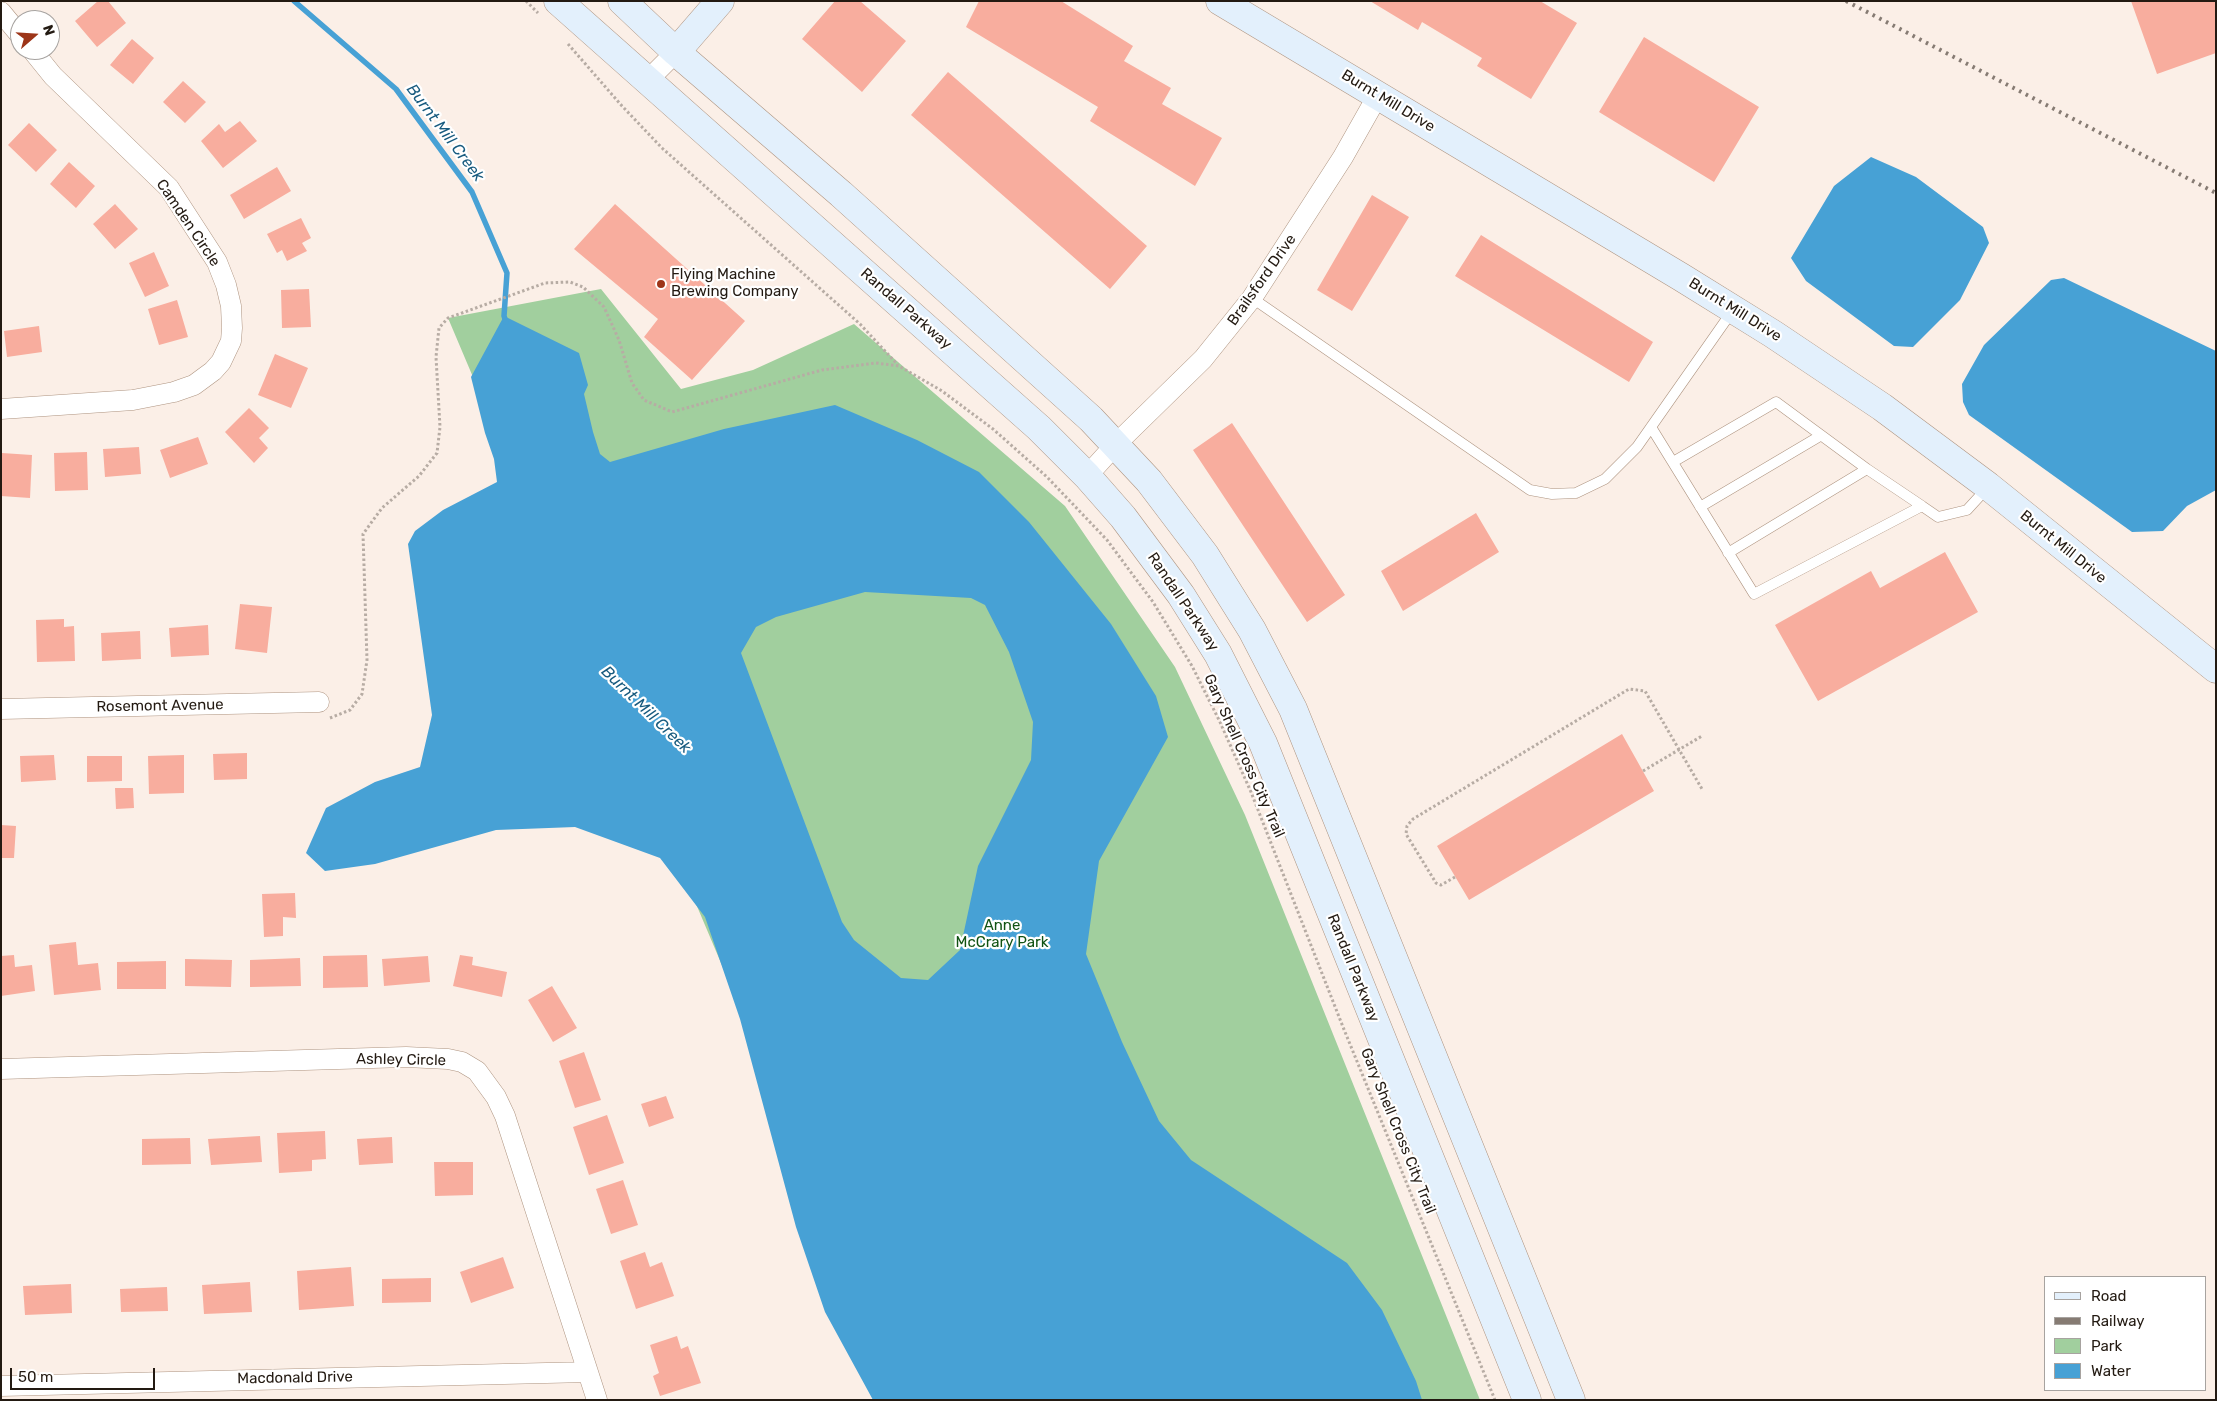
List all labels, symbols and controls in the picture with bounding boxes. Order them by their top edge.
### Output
north arrow [10,10,60,60]
text: N [39,23,58,38]
street label: Burnt Mill Drive [1338,66,1438,136]
water label: Burnt Mill Creek [402,80,488,186]
street label: Camden Circle [152,176,224,270]
street label: Brailsford Drive [1224,231,1300,329]
street label: Randall Parkway [857,265,955,353]
place label: Flying Machine Brewing Company [671,266,798,301]
street label: Burnt Mill Drive [1685,274,1785,346]
marker: Flying Machine Brewing Company [655,278,667,290]
street label: Burnt Mill Drive [2016,507,2110,587]
street label: Randall Parkway [1143,549,1223,655]
water label: Burnt Mill Creek [597,662,695,758]
street label: Gary Shell Cross City Trail [1200,671,1288,841]
street label: Rosemont Avenue [96,696,224,716]
street label: Randall Parkway [1323,911,1383,1025]
park label: Anne McCrary Park [956,917,1048,952]
street label: Gary Shell Cross City Trail [1356,1046,1440,1216]
street label: Ashley Circle [356,1050,446,1070]
legend [2044,1276,2207,1391]
text: Road [2091,1287,2127,1305]
text: Railway [2091,1312,2145,1330]
text: Park [2091,1337,2122,1355]
scale bar [12,1358,158,1390]
text: Water [2091,1362,2131,1380]
text: 50 m [18,1368,53,1386]
street label: Macdonald Drive [237,1368,353,1388]

